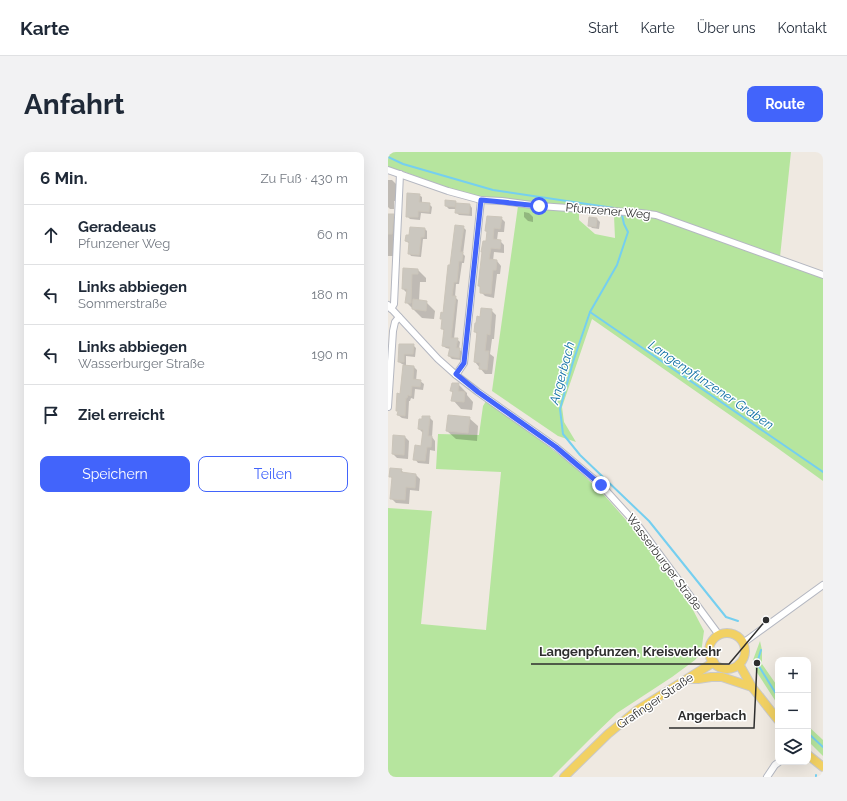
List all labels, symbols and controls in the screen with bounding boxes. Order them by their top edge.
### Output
text: Karte [20,17,69,39]
text: Start [588,20,618,36]
text: Karte [640,20,675,36]
text: Über uns [697,20,756,36]
text: Kontakt [778,20,827,36]
button: Route [747,86,823,122]
text: Anfahrt [24,88,125,121]
text: 6 Min. [40,168,88,188]
text: Zu Fuß · 430 m [260,171,348,186]
route start [530,197,548,215]
street label: Pfunzener Weg [565,200,651,222]
text: Geradeaus [78,218,156,236]
icon: ahead [40,224,62,246]
text: 60 m [317,227,348,242]
text: Pfunzener Weg [78,236,170,251]
text: Links abbiegen [78,278,187,296]
icon: left [40,284,62,306]
text: 180 m [312,287,348,302]
text: Sommerstraße [78,296,167,311]
water label: Langenpfunzener Graben [646,337,776,433]
text: Links abbiegen [78,338,187,356]
water label: Angerbach [546,340,578,407]
icon: left [40,344,62,366]
text: 190 m [312,347,348,362]
text: Wasserburger Straße [78,356,205,371]
icon: arrive [40,404,62,426]
text: Ziel erreicht [78,406,165,424]
button: Speichern [40,456,190,492]
button: Teilen [198,456,348,492]
route end [592,476,610,494]
street label: Wasserburger Straße [623,511,705,613]
callout: Langenpfunzen, Kreisverkehr [531,639,729,664]
text: Langenpfunzen, Kreisverkehr [539,644,721,659]
map controls [775,657,811,765]
button: + [775,657,811,693]
street label: Grafinger Straße [614,670,696,732]
button: − [775,693,811,729]
callout: Angerbach [669,703,754,728]
text: Angerbach [678,708,746,723]
button: layers [775,729,811,765]

